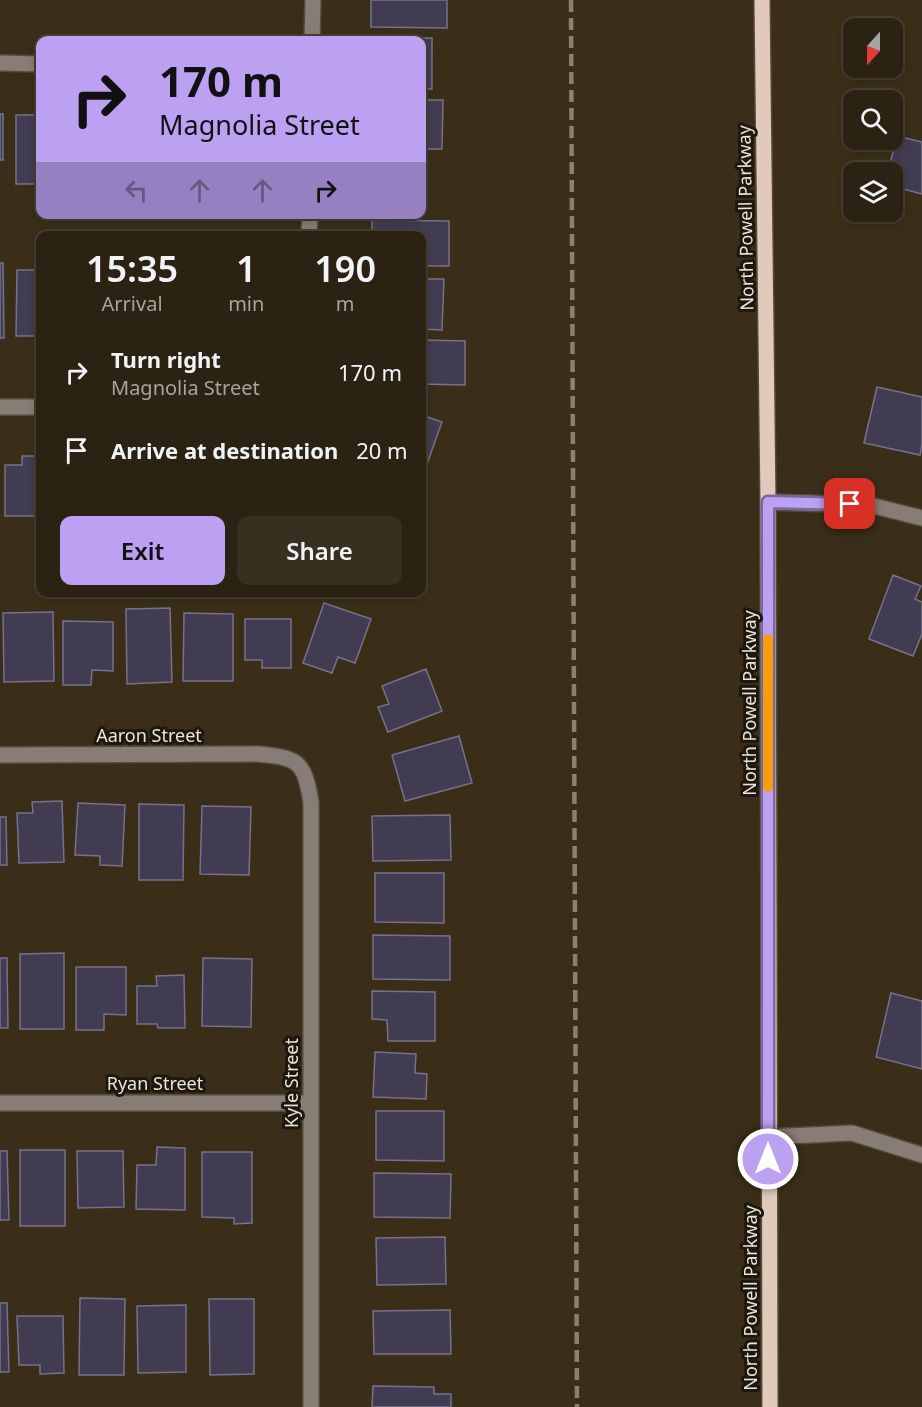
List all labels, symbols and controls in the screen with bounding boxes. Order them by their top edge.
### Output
north arrow [843,18,903,78]
map controls [843,18,903,222]
text: 170 m [159,52,283,109]
icon: right [60,60,138,138]
button: search [843,90,903,150]
text: Magnolia Street [159,106,360,143]
street label: North Powell Parkway [731,124,759,311]
button: layers [843,162,903,222]
icon: left [120,174,153,207]
icon: ahead [183,174,216,207]
icon: ahead [246,174,279,207]
icon: right [309,174,342,207]
text: 15:35 [86,244,178,293]
text: 1 [236,244,257,293]
text: 190 [314,244,376,293]
text: Arrival [102,290,163,317]
text: min [228,290,264,317]
text: m [336,290,355,317]
text: Turn right [111,344,221,374]
icon: right [60,356,93,389]
text: 170 m [338,357,402,387]
text: Magnolia Street [111,374,260,401]
icon: arrive [60,434,93,467]
text: Arrive at destination [111,435,338,465]
text: 20 m [356,435,408,465]
pin [824,478,875,529]
icon: arrive [833,487,866,520]
button: Exit [60,516,225,585]
button: Share [237,516,402,585]
street label: North Powell Parkway [737,609,761,796]
street label: Aaron Street [96,723,202,747]
street label: Kyle Street [279,1037,303,1128]
street label: Ryan Street [107,1071,204,1095]
position arrow [736,1127,800,1191]
street label: North Powell Parkway [738,1204,762,1391]

